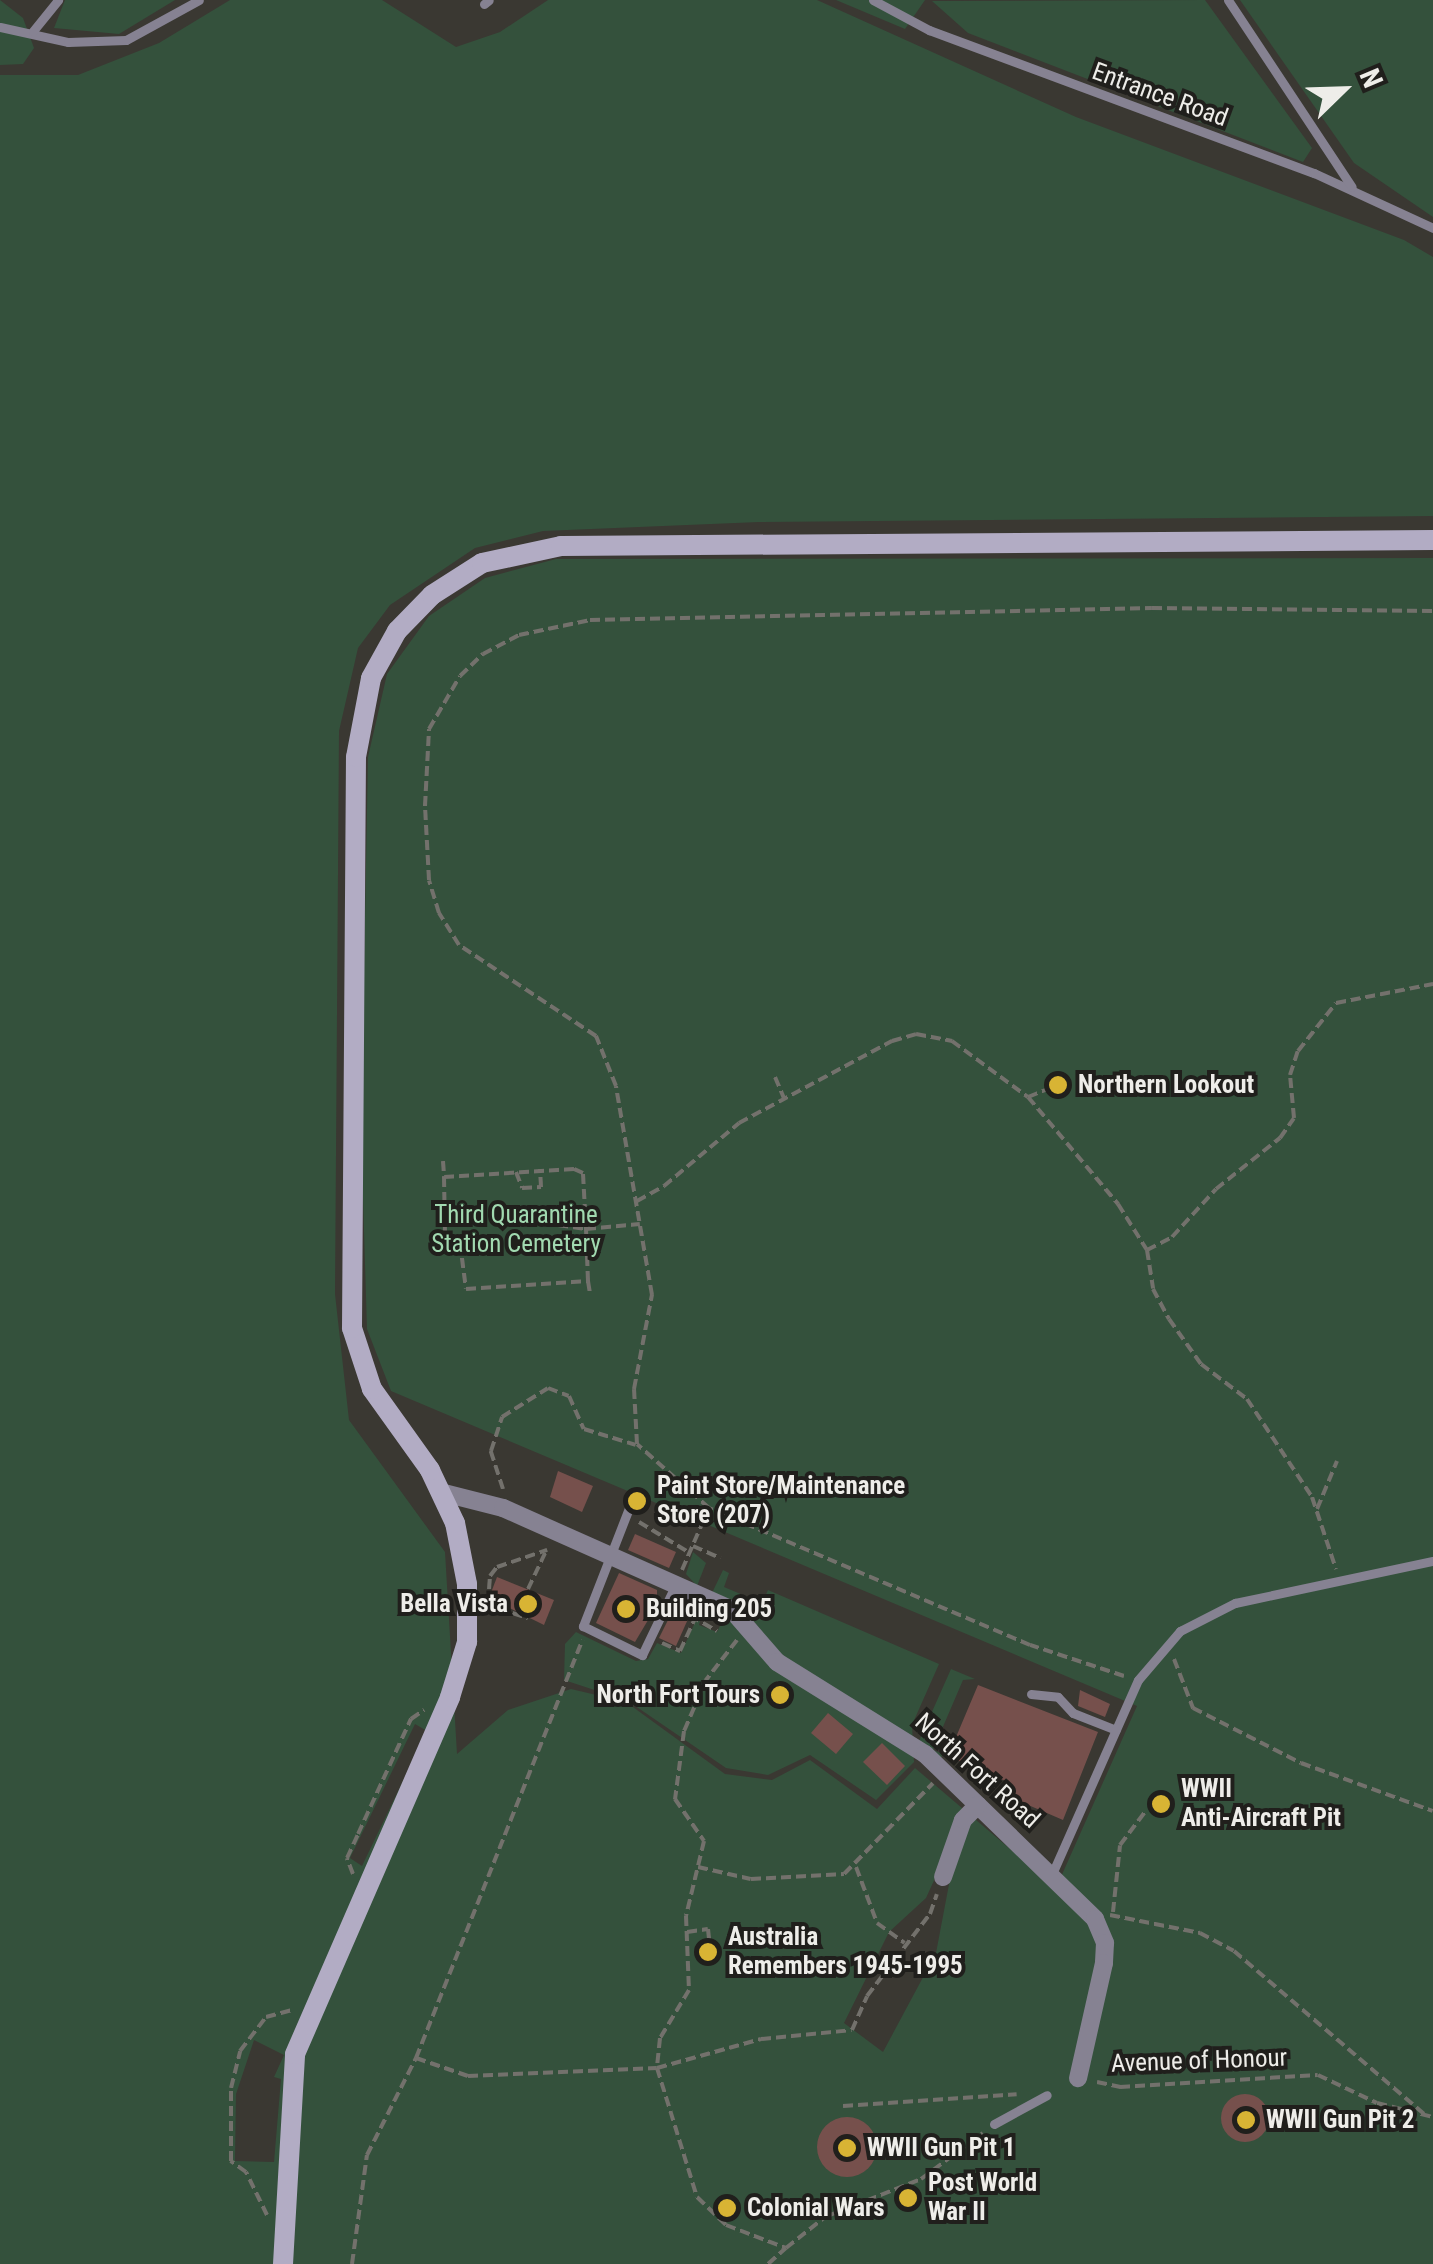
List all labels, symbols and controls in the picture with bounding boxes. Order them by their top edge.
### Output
north arrow [1293,40,1393,140]
street label: Entrance Road [1088,57,1232,133]
text: N [1353,64,1390,92]
place label: Northern Lookout [1078,1070,1254,1100]
marker: Northern Lookout [1047,1074,1069,1096]
park label: Third Quarantine Station Cemetery [431,1201,601,1260]
place label: Paint Store/Maintenance Store (207) [657,1472,905,1531]
marker: Paint Store/Maintenance Store (207) [626,1490,648,1512]
place label: Bella Vista [400,1589,508,1619]
marker: Bella Vista [517,1593,539,1615]
place label: Building 205 [646,1594,772,1624]
marker: Building 205 [615,1598,637,1620]
place label: North Fort Tours [596,1680,760,1710]
marker: North Fort Tours [769,1684,791,1706]
street label: North Fort Road [908,1707,1046,1835]
place label: WWII Anti-Aircraft Pit [1181,1775,1341,1834]
marker: WWII Anti-Aircraft Pit [1150,1793,1172,1815]
place label: Australia Remembers 1945-1995 [728,1923,963,1982]
marker: Australia Remembers 1945-1995 [697,1941,719,1963]
street label: Avenue of Honour [1110,2043,1288,2079]
place label: WWII Gun Pit 2 [1266,2105,1414,2135]
marker: WWII Gun Pit 2 [1235,2109,1257,2131]
place label: WWII Gun Pit 1 [867,2133,1015,2163]
marker: WWII Gun Pit 1 [836,2137,858,2159]
place label: Post World War II [928,2169,1037,2228]
marker: Post World War II [897,2187,919,2209]
place label: Colonial Wars [747,2193,885,2223]
marker: Colonial Wars [716,2197,738,2219]

